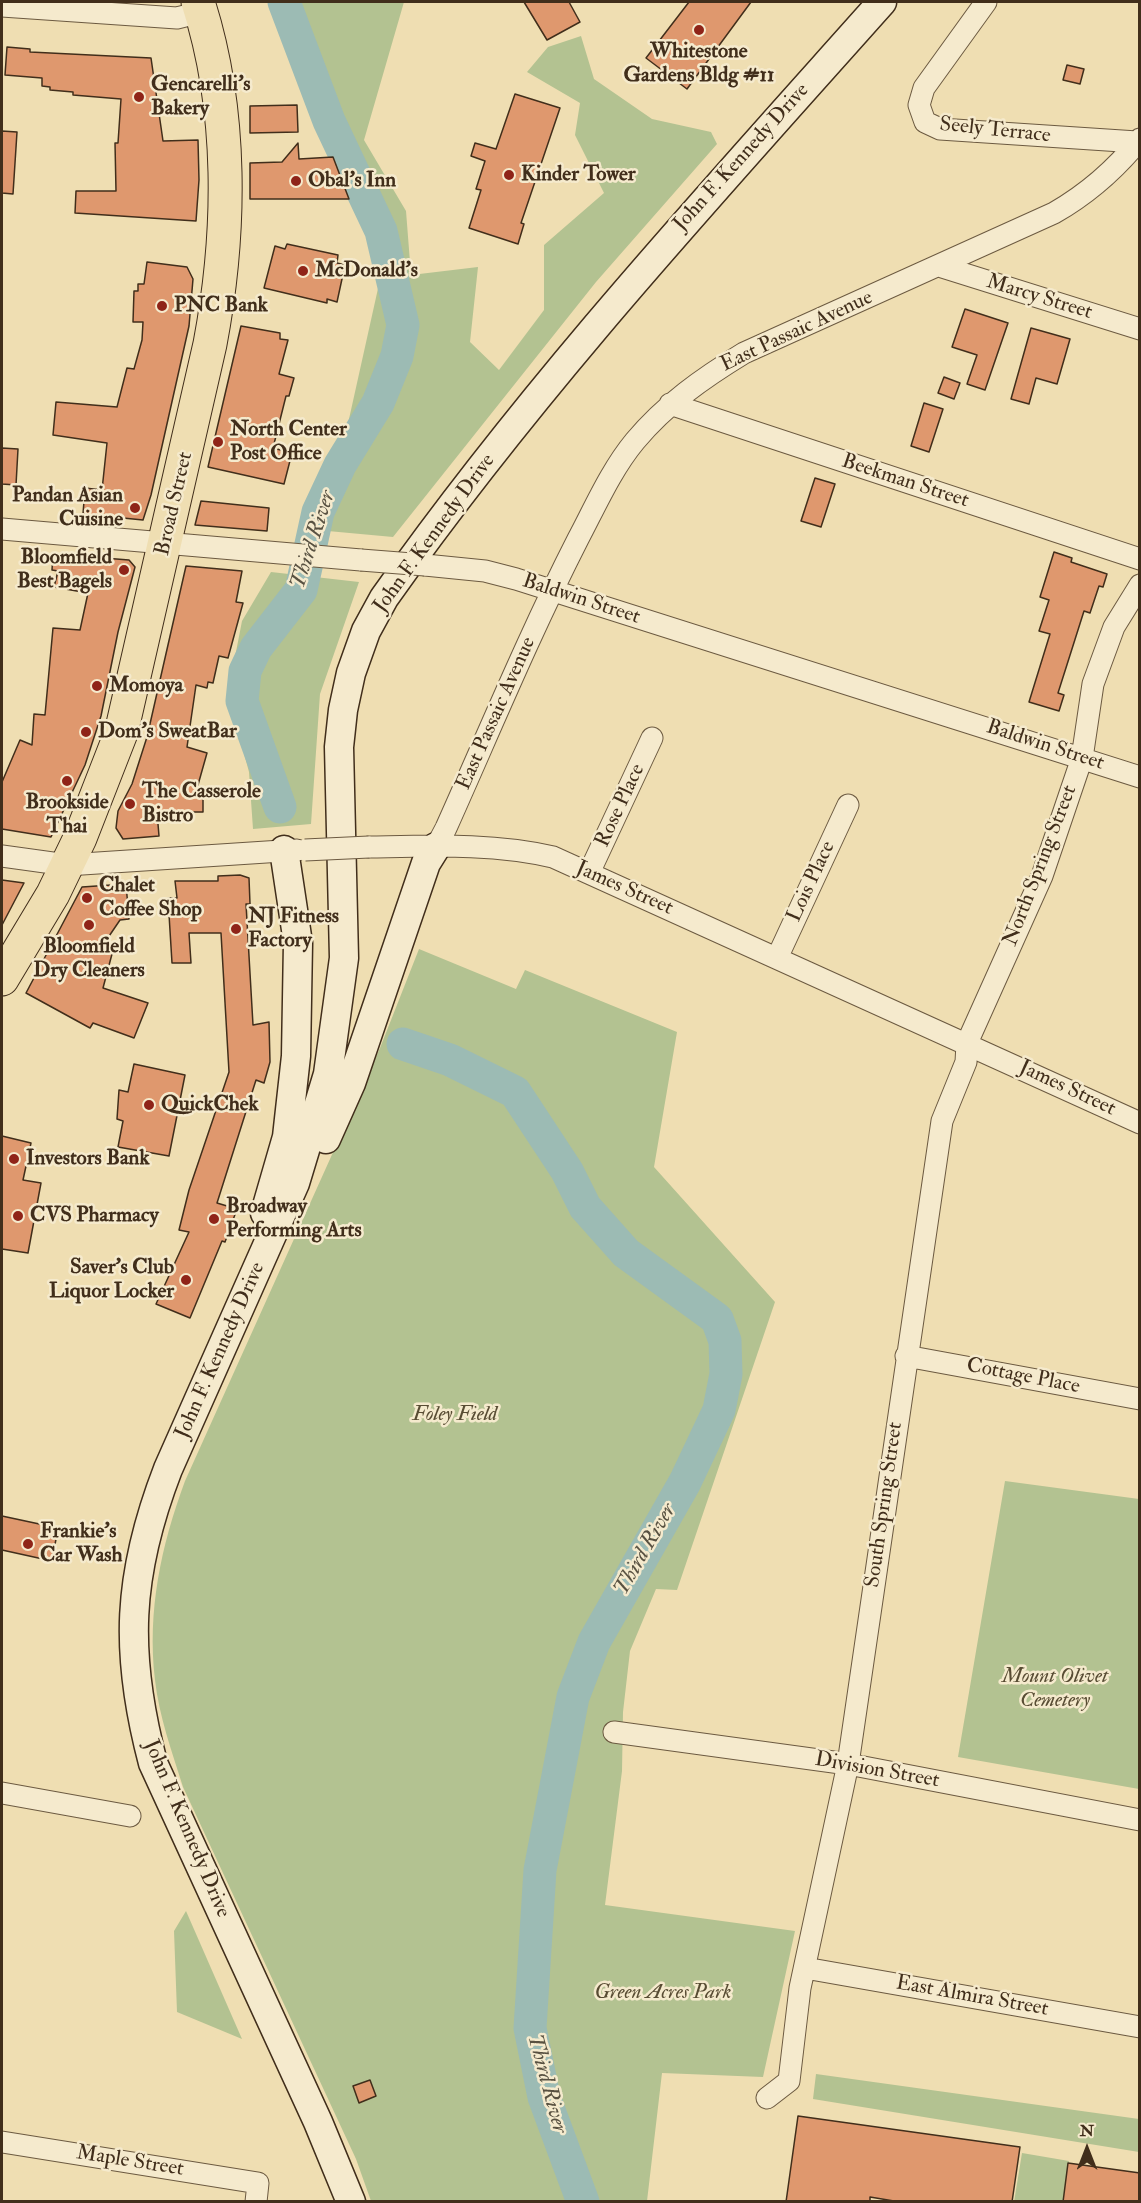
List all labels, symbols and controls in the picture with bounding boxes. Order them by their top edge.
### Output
marker: Whitestone Gardens Bldg #11 [692,23,706,37]
place label: Whitestone Gardens Bldg #11 [623,39,775,89]
place label: Gencarelli's Bakery [151,72,250,122]
street label: John F. Kennedy Drive [669,79,815,237]
marker: Gencarelli's Bakery [132,90,146,104]
street label: Seely Terrace [938,113,1052,149]
place label: Kinder Tower [521,162,636,188]
place label: Obal's Inn [308,168,396,194]
marker: Kinder Tower [502,168,516,182]
marker: Obal's Inn [289,174,303,188]
place label: McDonald's [315,258,418,284]
marker: McDonald's [296,264,310,278]
street label: Marcy Street [983,270,1095,326]
street label: East Passaic Avenue [717,286,877,378]
place label: PNC Bank [174,293,268,319]
marker: PNC Bank [155,299,169,313]
place label: North Center Post Office [230,417,347,467]
marker: North Center Post Office [211,435,225,449]
street label: Broad Street [151,450,199,558]
street label: John F. Kennedy Drive [369,450,501,618]
street label: Beekman Street [838,450,972,514]
place label: Pandan Asian Cuisine [12,483,123,533]
water label: Third River [286,488,342,592]
marker: Pandan Asian Cuisine [128,501,142,515]
place label: Bloomfield Best Bagels [17,545,112,595]
marker: Bloomfield Best Bagels [117,563,131,577]
street label: Baldwin Street [519,569,643,631]
street label: East Passaic Avenue [452,634,542,794]
place label: Momoya [109,673,183,699]
marker: Momoya [90,679,104,693]
street label: Baldwin Street [983,715,1107,777]
place label: Dom's SweatBar [98,719,237,745]
marker: Dom's SweatBar [79,725,93,739]
street label: Rose Place [591,760,651,852]
marker: Brookside Thai [60,774,74,788]
place label: The Casserole Bistro [142,779,261,829]
street label: North Spring Street [999,782,1083,950]
place label: Brookside Thai [25,790,109,840]
marker: The Casserole Bistro [123,797,137,811]
street label: Lois Place [782,838,842,926]
street label: James Street [571,856,677,922]
place label: Chalet Coffee Shop [99,873,202,923]
marker: Chalet Coffee Shop [80,891,94,905]
place label: NJ Fitness Factory [248,904,339,954]
marker: Bloomfield Dry Cleaners [82,918,96,932]
marker: NJ Fitness Factory [229,922,243,936]
place label: Bloomfield Dry Cleaners [33,934,145,984]
street label: James Street [1015,1056,1119,1122]
place label: QuickChek [161,1092,259,1118]
marker: QuickChek [142,1098,156,1112]
place label: Investors Bank [26,1146,149,1172]
marker: Investors Bank [7,1152,21,1166]
place label: Broadway Performing Arts [226,1194,362,1244]
place label: CVS Pharmacy [30,1203,159,1229]
marker: CVS Pharmacy [11,1209,25,1223]
marker: Broadway Performing Arts [207,1212,221,1226]
place label: Saver's Club Liquor Locker [49,1255,174,1305]
street label: John F. Kennedy Drive [171,1259,271,1443]
marker: Saver's Club Liquor Locker [179,1273,193,1287]
street label: Cottage Place [964,1354,1082,1400]
park label: Foley Field [413,1402,497,1428]
street label: South Spring Street [861,1421,909,1589]
water label: Third River [609,1499,683,1601]
place label: Frankie's Car Wash [40,1519,122,1569]
marker: Frankie's Car Wash [21,1537,35,1551]
park label: Mount Olivet Cemetery [1002,1664,1108,1714]
street label: John F. Kennedy Drive [137,1736,235,1922]
street label: Division Street [813,1748,941,1794]
street label: East Almira Street [894,1971,1050,2023]
park label: Green Acres Park [595,1980,731,2006]
water label: Third River [520,2032,572,2136]
north arrow [1057,2119,1117,2179]
text: N [1080,2121,1094,2141]
street label: Maple Street [74,2141,186,2183]

